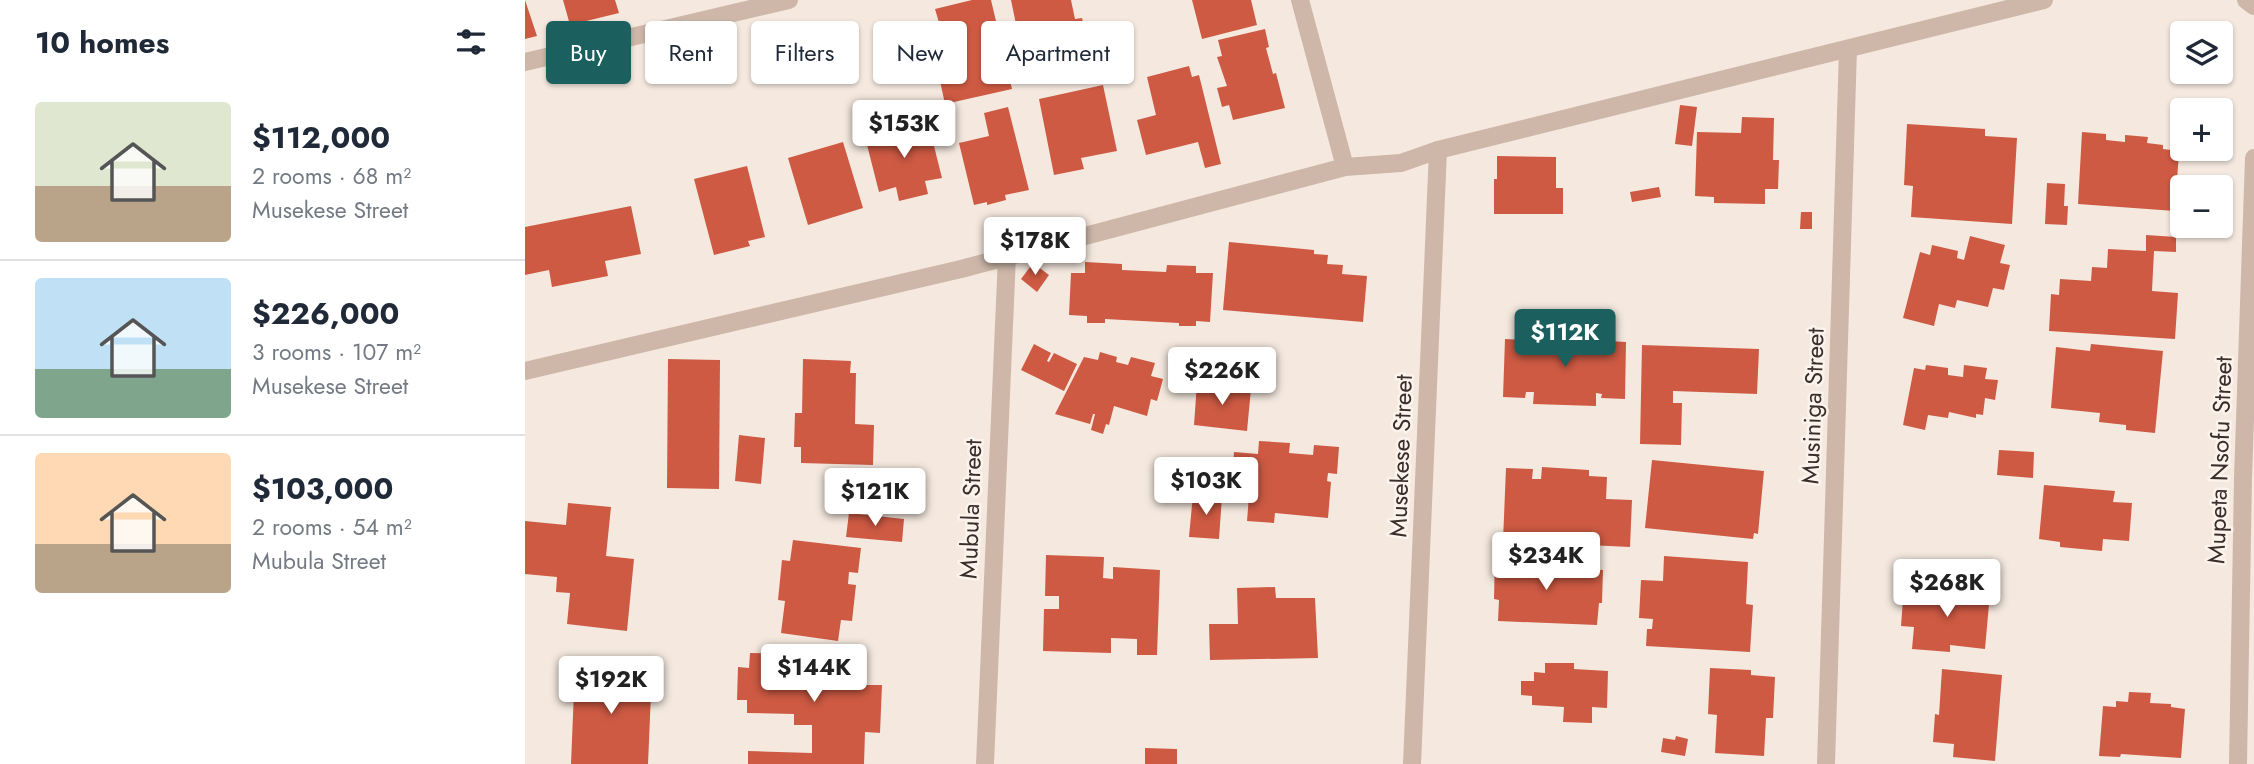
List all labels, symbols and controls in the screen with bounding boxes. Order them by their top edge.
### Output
text: 10 homes [35,21,169,64]
chip: Buy [546,21,631,84]
chip: Rent [645,21,737,84]
chip: Filters [751,21,859,84]
chip: New [873,21,967,84]
chip: Apartment [981,21,1134,84]
map controls [2170,21,2233,238]
button: layers [2170,21,2233,84]
icon: filters [452,23,490,61]
button: + [2170,98,2233,161]
pin: $153K [855,100,953,160]
text: $153K [868,106,940,140]
text: $112,000 [252,116,390,159]
icon: home [91,130,175,214]
text: 2 rooms · 68 m² [252,159,411,193]
button: − [2170,175,2233,238]
text: Musekese Street [252,193,408,227]
pin: $178K [986,218,1084,277]
text: $178K [1000,223,1070,257]
text: $226,000 [252,292,399,335]
icon: home [91,306,175,390]
pin: $112K [1516,310,1614,369]
text: $112K [1531,315,1599,349]
street label: Musiniga Street [1792,327,1833,485]
text: 3 rooms · 107 m² [252,335,421,369]
pin: $226K [1173,348,1271,407]
text: $226K [1184,353,1260,387]
street label: Mupeta Nsofu Street [2198,355,2241,564]
text: Musekese Street [252,369,408,403]
street label: Musekese Street [1380,374,1421,538]
street label: Mubula Street [951,438,990,579]
pin: $103K [1157,458,1255,517]
text: $103K [1170,463,1242,497]
text: $103,000 [252,467,393,510]
pin: $121K [826,468,924,528]
text: $121K [841,474,909,508]
icon: home [91,481,175,565]
text: 2 rooms · 54 m² [252,510,412,544]
pin: $234K [1497,532,1595,592]
text: $234K [1508,538,1584,572]
text: Mubula Street [252,544,386,578]
pin: $268K [1898,560,1996,619]
text: $268K [1909,565,1985,599]
pin: $144K [765,644,863,704]
text: $144K [777,650,851,684]
pin: $192K [562,656,660,716]
text: $192K [575,662,647,696]

